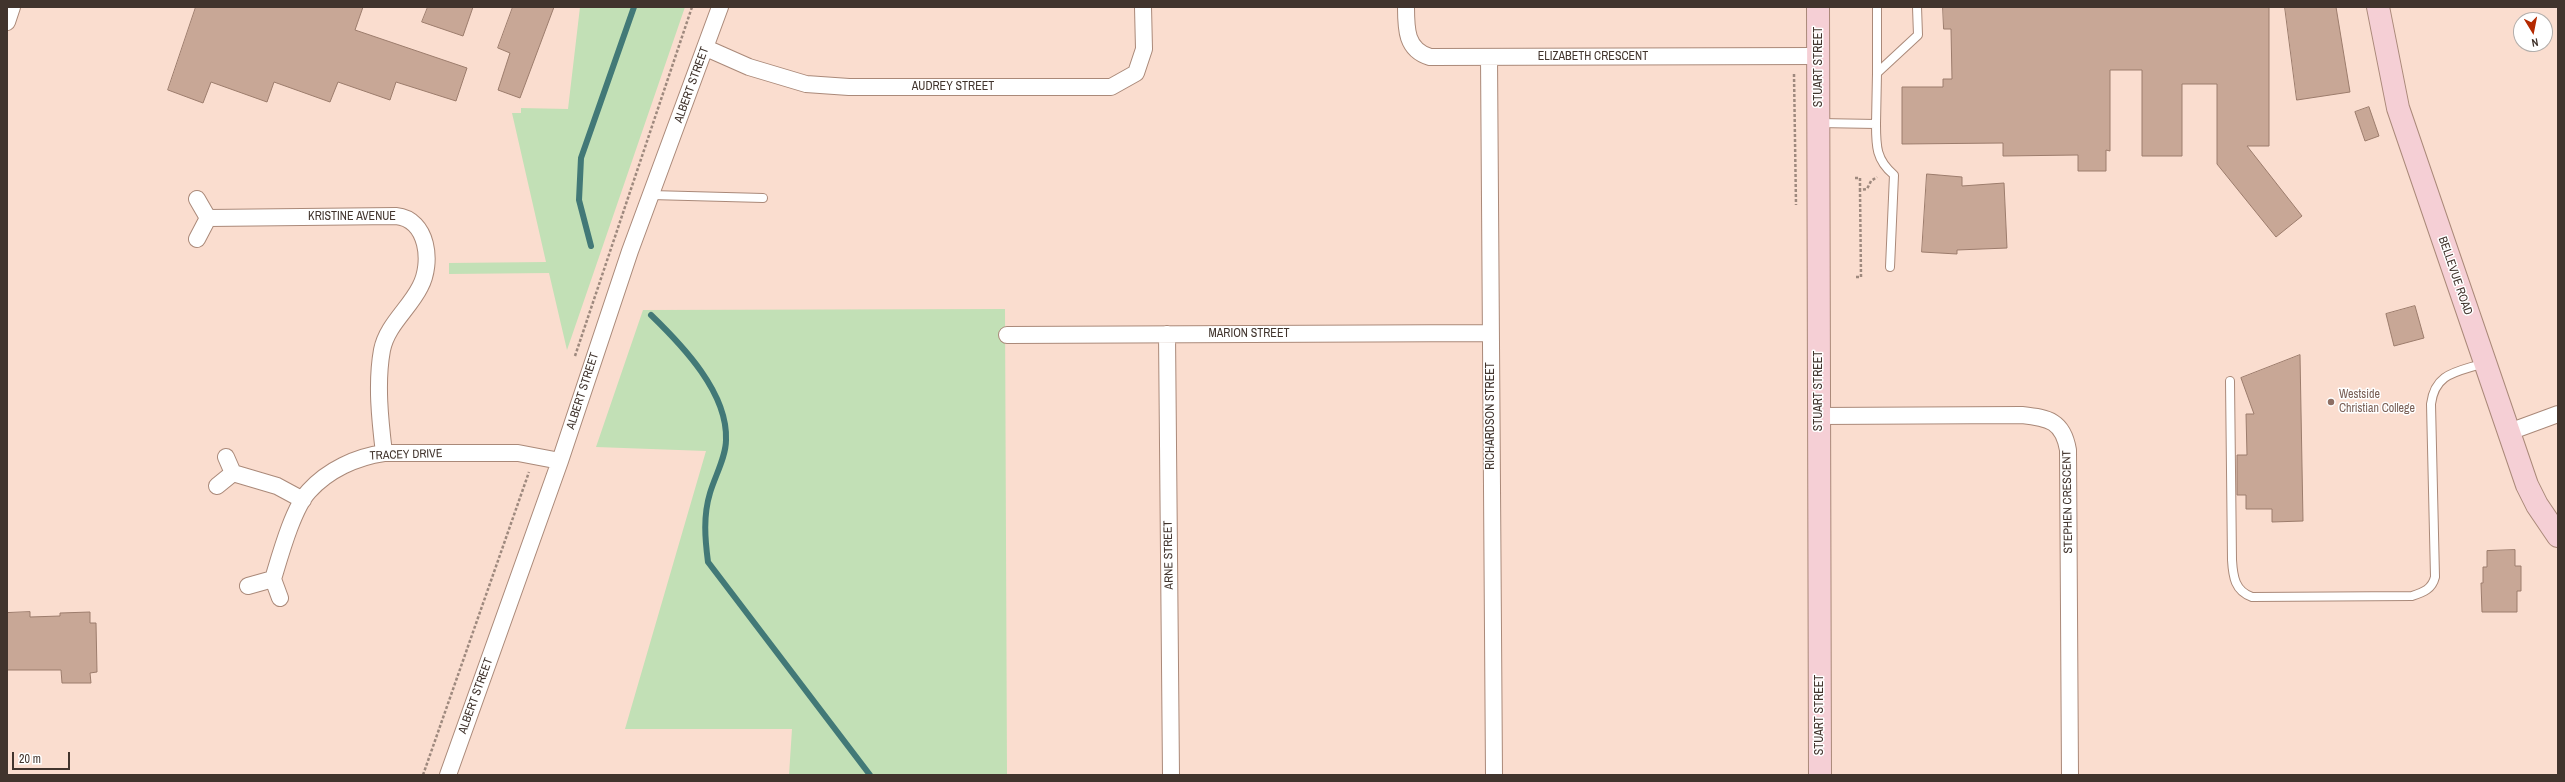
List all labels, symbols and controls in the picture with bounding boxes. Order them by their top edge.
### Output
north arrow [2513,12,2553,52]
street label: STUART STREET [1812,27,1826,107]
text: N [2530,35,2539,50]
street label: ALBERT STREET [672,45,712,125]
street label: ELIZABETH CRESCENT [1538,50,1648,64]
street label: AUDREY STREET [912,80,994,94]
street label: KRISTINE AVENUE [308,210,396,224]
street label: BELLEVUE ROAD [2435,235,2475,317]
street label: MARION STREET [1209,327,1289,341]
street label: ALBERT STREET [564,351,602,431]
street label: STUART STREET [1812,351,1826,431]
street label: RICHARDSON STREET [1484,362,1498,470]
place label: Westside Christian College [2339,388,2415,416]
marker: Westside Christian College [2326,397,2336,407]
street label: TRACEY DRIVE [369,447,443,463]
street label: STEPHEN CRESCENT [2060,450,2076,554]
street label: ARNE STREET [1161,520,1177,590]
street label: ALBERT STREET [456,656,496,736]
street label: STUART STREET [1813,675,1827,755]
scale bar [14,744,72,770]
text: 20 m [19,751,41,767]

